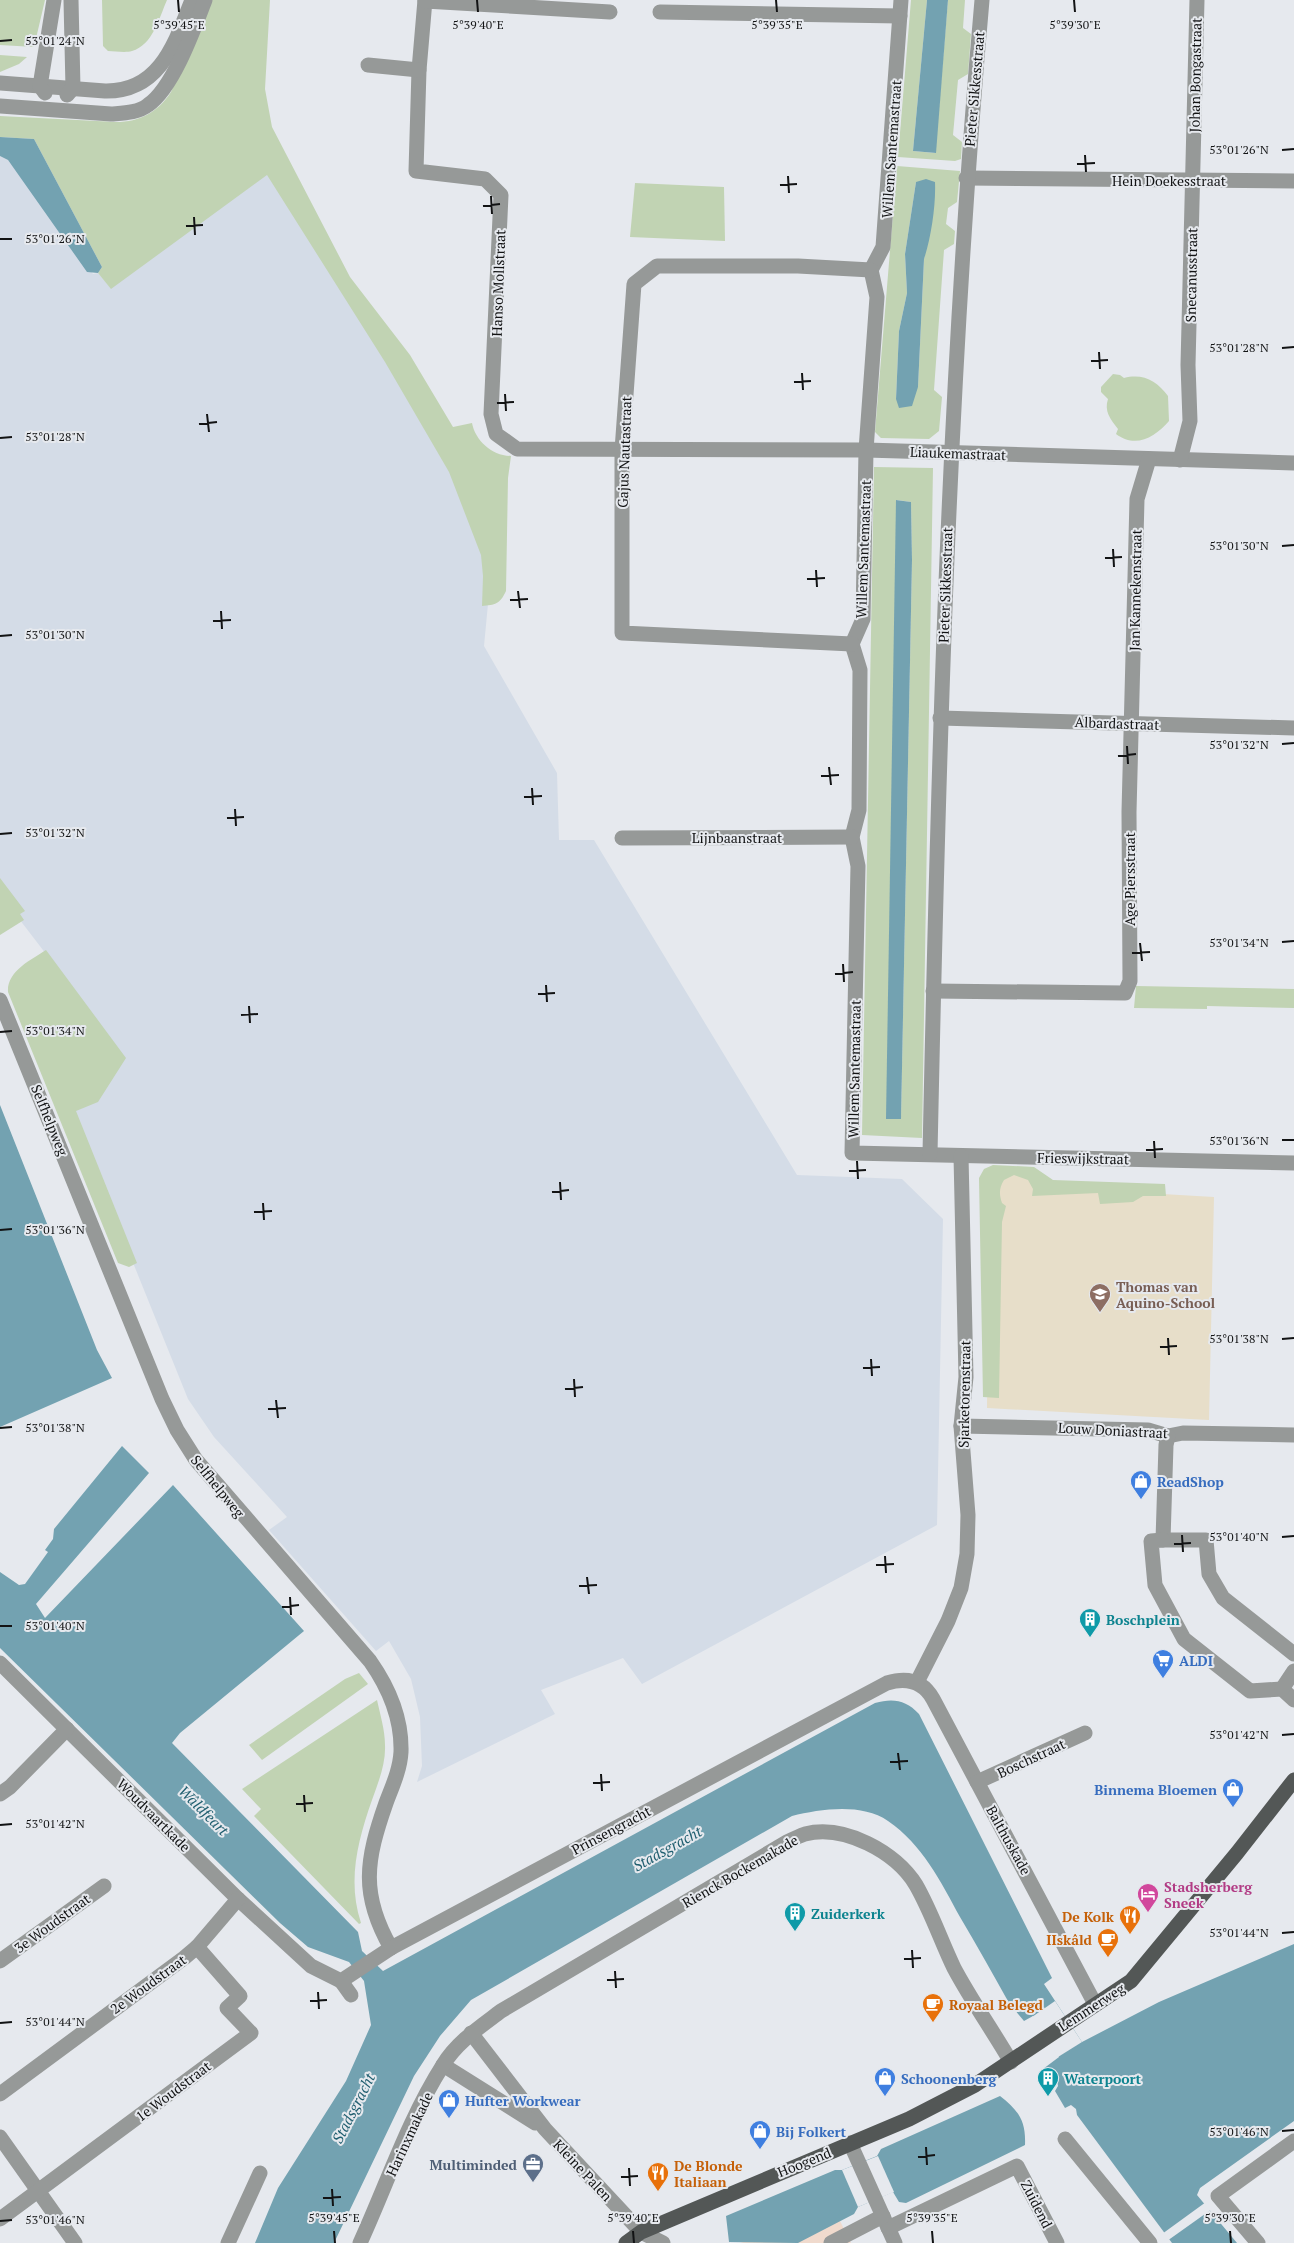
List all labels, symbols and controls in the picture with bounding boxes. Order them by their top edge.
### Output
text: 5°39'45"E [153,17,205,32]
text: 5°39'40"E [452,17,504,32]
text: 5°39'35"E [751,17,803,32]
text: 5°39'30"E [1049,17,1101,32]
street label: Johan Bongastraat [1185,17,1206,132]
street label: Pieter Sikkesstraat [959,30,989,147]
text: 53°01'24"N [25,33,85,48]
street label: Willem Santemastraat [877,78,905,219]
text: 53°01'26"N [1209,142,1269,157]
street label: Hein Doekesstraat [1112,171,1227,190]
street label: Snecanusstraat [1181,227,1201,323]
street label: Hanso Mollstraat [487,228,509,337]
text: 53°01'26"N [25,231,85,246]
text: 53°01'28"N [1209,340,1269,355]
street label: Gajus Nautastraat [613,395,635,508]
text: 53°01'28"N [25,429,85,444]
street label: Liaukemastraat [910,442,1007,464]
street label: Willem Santemastraat [851,479,875,619]
street label: Pieter Sikkesstraat [933,526,957,643]
street label: Jan Kannekenstraat [1124,528,1146,651]
text: 53°01'30"N [1209,538,1269,553]
text: 53°01'30"N [25,627,85,642]
street label: Albardastraat [1074,712,1160,734]
text: 53°01'32"N [1209,737,1269,752]
text: 53°01'32"N [25,825,85,840]
street label: Lijnbaanstraat [692,828,783,847]
street label: Age Piersstraat [1120,831,1139,926]
text: 53°01'34"N [1209,935,1269,950]
street label: Willem Santemastraat [843,999,865,1138]
text: 53°01'34"N [25,1023,85,1038]
street label: Selfhelpweg [27,1082,73,1159]
text: 53°01'36"N [1209,1133,1269,1148]
street label: Frieswijkstraat [1037,1148,1130,1168]
text: 53°01'36"N [25,1222,85,1237]
place label: Thomas van Aquino-School [1116,1277,1216,1312]
school or university icon: Thomas van Aquino-School [1088,1282,1112,1313]
text: 53°01'38"N [1209,1331,1269,1346]
street label: Sjarketorenstraat [954,1339,974,1448]
street label: Louw Doniastraat [1057,1418,1169,1442]
text: 53°01'38"N [25,1420,85,1435]
street label: Selfhelpweg [187,1451,249,1522]
shop icon: ReadShop [1129,1469,1153,1500]
place label: ReadShop [1157,1472,1224,1491]
text: 53°01'40"N [1209,1529,1269,1544]
building icon: Boschplein [1078,1607,1102,1638]
place label: Boschplein [1106,1610,1180,1629]
text: 53°01'40"N [25,1618,85,1633]
supermarket icon: ALDI [1151,1648,1175,1679]
place label: ALDI [1179,1651,1213,1670]
text: 53°01'42"N [1209,1727,1269,1742]
street label: Boschstraat [994,1734,1069,1782]
street label: Woudvaartkade [113,1774,195,1856]
shop icon: Binnema Bloemen [1221,1777,1245,1808]
place label: Binnema Bloemen [1094,1780,1217,1799]
water label: Wâldfeart [175,1781,234,1840]
street label: Prinsengracht [568,1801,655,1859]
street label: Balthuskade [982,1802,1036,1878]
text: 53°01'42"N [25,1816,85,1831]
water label: Stadsgracht [629,1820,706,1875]
street label: Rienck Bockemakade [679,1830,801,1912]
place label: Stadsherberg Sneek [1164,1877,1253,1912]
hotel icon: Stadsherberg Sneek [1136,1882,1160,1913]
street label: 3e Woudstraat [10,1889,94,1957]
building icon: Zuiderkerk [783,1901,807,1932]
place label: Zuiderkerk [811,1904,886,1923]
restaurant icon: De Kolk [1118,1904,1142,1935]
place label: De Kolk [1062,1907,1115,1926]
text: 53°01'44"N [1209,1925,1269,1940]
cafe icon: IIskâld [1096,1927,1120,1958]
place label: IIskâld [1046,1930,1093,1949]
street label: 2e Woudstraat [106,1950,190,2018]
street label: Lemmerweg [1054,1978,1129,2036]
cafe icon: Royaal Belegd [921,1992,945,2023]
place label: Royaal Belegd [949,1995,1044,2014]
text: 53°01'44"N [25,2014,85,2029]
street label: 1e Woudstraat [132,2056,215,2126]
shop icon: Schoonenberg [873,2066,897,2097]
building icon: Waterpoort [1036,2066,1060,2097]
water label: Stadsgracht [327,2069,380,2146]
place label: Schoonenberg [901,2069,998,2088]
place label: Waterpoort [1064,2069,1142,2088]
shop icon: Hufter Workwear [437,2088,461,2119]
street label: Harinxmakade [381,2089,437,2179]
place label: Hufter Workwear [465,2091,581,2110]
shop icon: Bij Folkert [748,2119,772,2150]
place label: Bij Folkert [776,2122,847,2141]
text: 53°01'46"N [1209,2124,1269,2139]
street label: Kleine Palen [549,2135,617,2206]
street label: Hoogend [774,2143,834,2181]
office icon: Multiminded [521,2152,545,2183]
place label: Multiminded [430,2155,518,2174]
place label: De Blonde Italiaan [674,2156,743,2191]
restaurant icon: De Blonde Italiaan [646,2161,670,2192]
street label: Zuidend [1017,2177,1057,2232]
text: 5°39'45"E [308,2210,360,2225]
text: 5°39'40"E [607,2210,659,2225]
text: 5°39'35"E [906,2210,958,2225]
text: 5°39'30"E [1204,2210,1256,2225]
text: 53°01'46"N [25,2212,85,2227]

